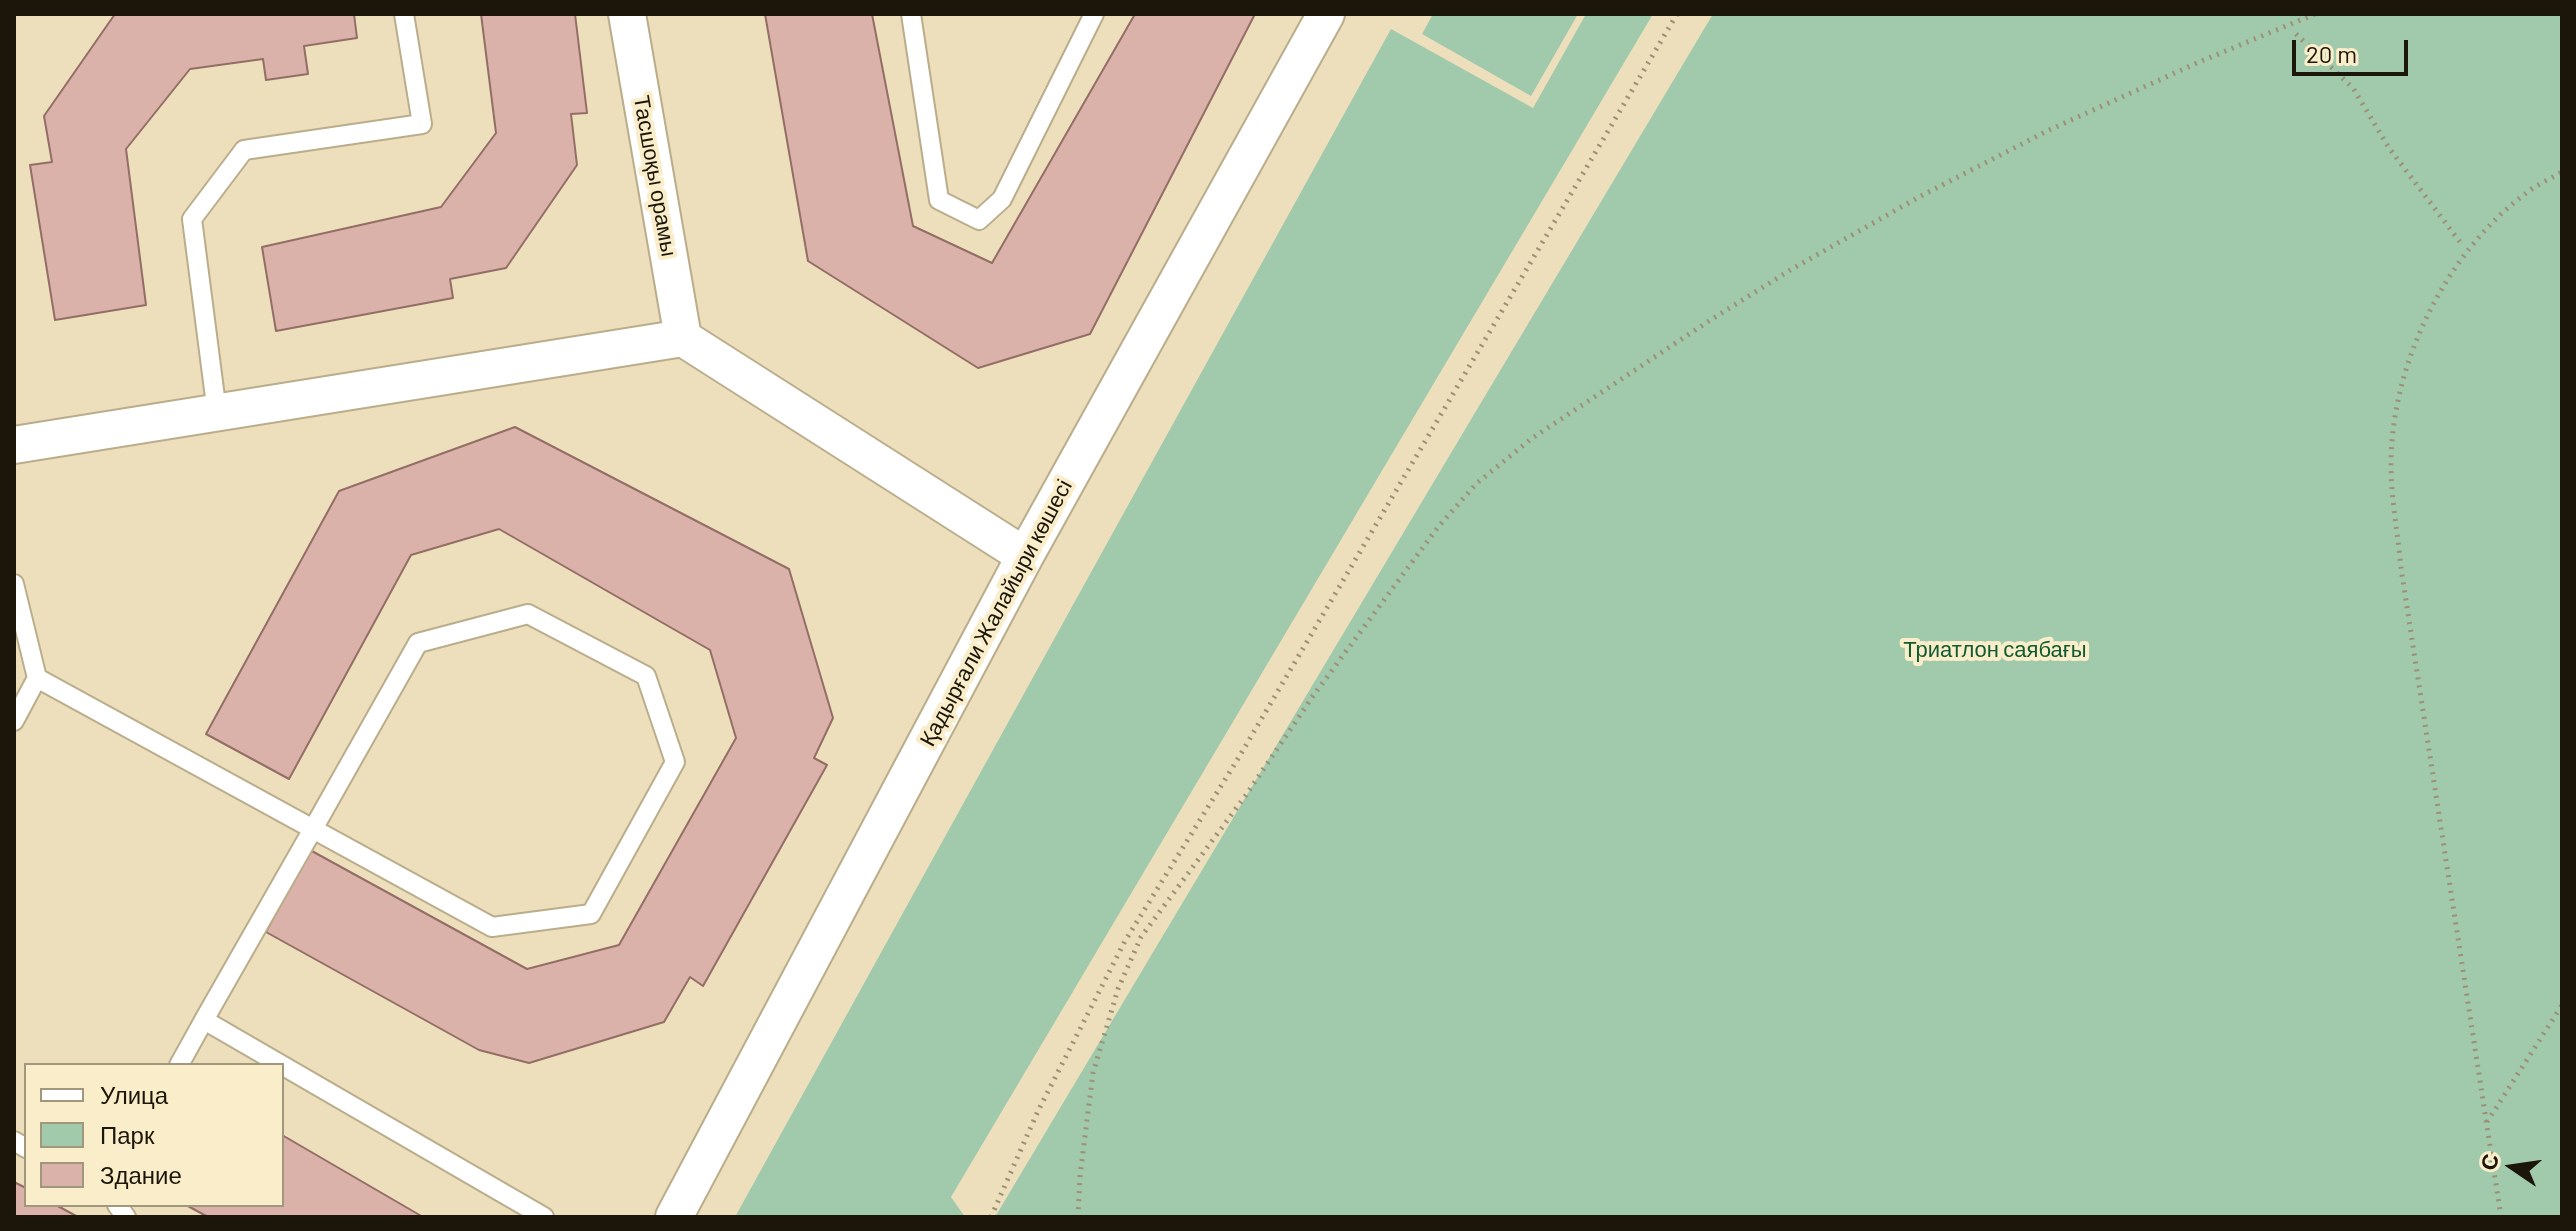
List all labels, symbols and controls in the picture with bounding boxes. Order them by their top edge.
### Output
scale bar [2296,24,2412,74]
text: 20 m [2306,39,2357,68]
street label: Тасшоқы орамы [628,93,682,259]
street label: Қадырғали Жалайыри көшесі [914,475,1078,751]
park label: Триатлон саябағы [1903,637,2087,663]
legend [24,1063,284,1207]
text: Улица [100,1080,168,1109]
text: Парк [100,1120,154,1149]
north arrow [2472,1127,2552,1207]
text: С [2474,1151,2503,1172]
text: Здание [100,1160,182,1189]

